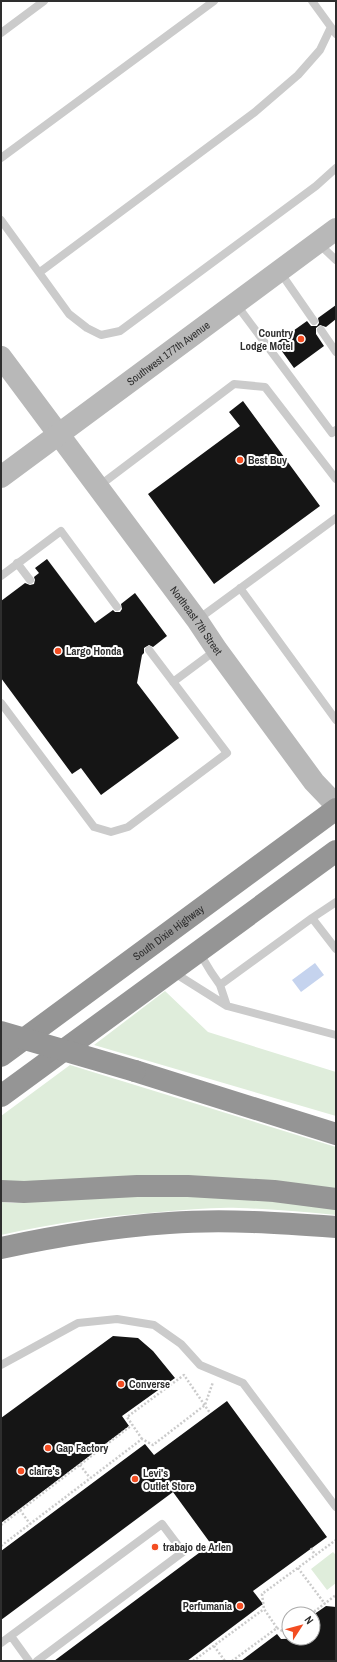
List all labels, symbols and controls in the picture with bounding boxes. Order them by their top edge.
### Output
street label: Southwest 177th Avenue [124,318,212,389]
place label: Country Lodge Motel [240,326,293,353]
marker: Country Lodge Motel [296,334,306,344]
place label: Best Buy [248,453,287,467]
marker: Best Buy [235,455,245,465]
street label: Northeast 7th Street [167,583,226,658]
place label: Largo Honda [66,644,122,658]
marker: Largo Honda [53,646,63,656]
street label: South Dixie Highway [130,901,207,963]
place label: Converse [129,1377,170,1391]
marker: Converse [116,1379,126,1389]
place label: Gap Factory [56,1441,108,1455]
marker: Gap Factory [43,1443,53,1453]
place label: claire's [29,1464,60,1478]
marker: claire's [16,1466,26,1476]
place label: Levi's Outlet Store [143,1466,195,1493]
marker: Levi's Outlet Store [130,1474,140,1484]
place label: trabajo de Arlen [163,1540,231,1554]
marker: trabajo de Arlen [150,1542,160,1552]
place label: Perfumania [183,1599,232,1613]
marker: Perfumania [235,1601,245,1611]
north arrow [281,1606,321,1646]
text: N [302,1613,317,1627]

